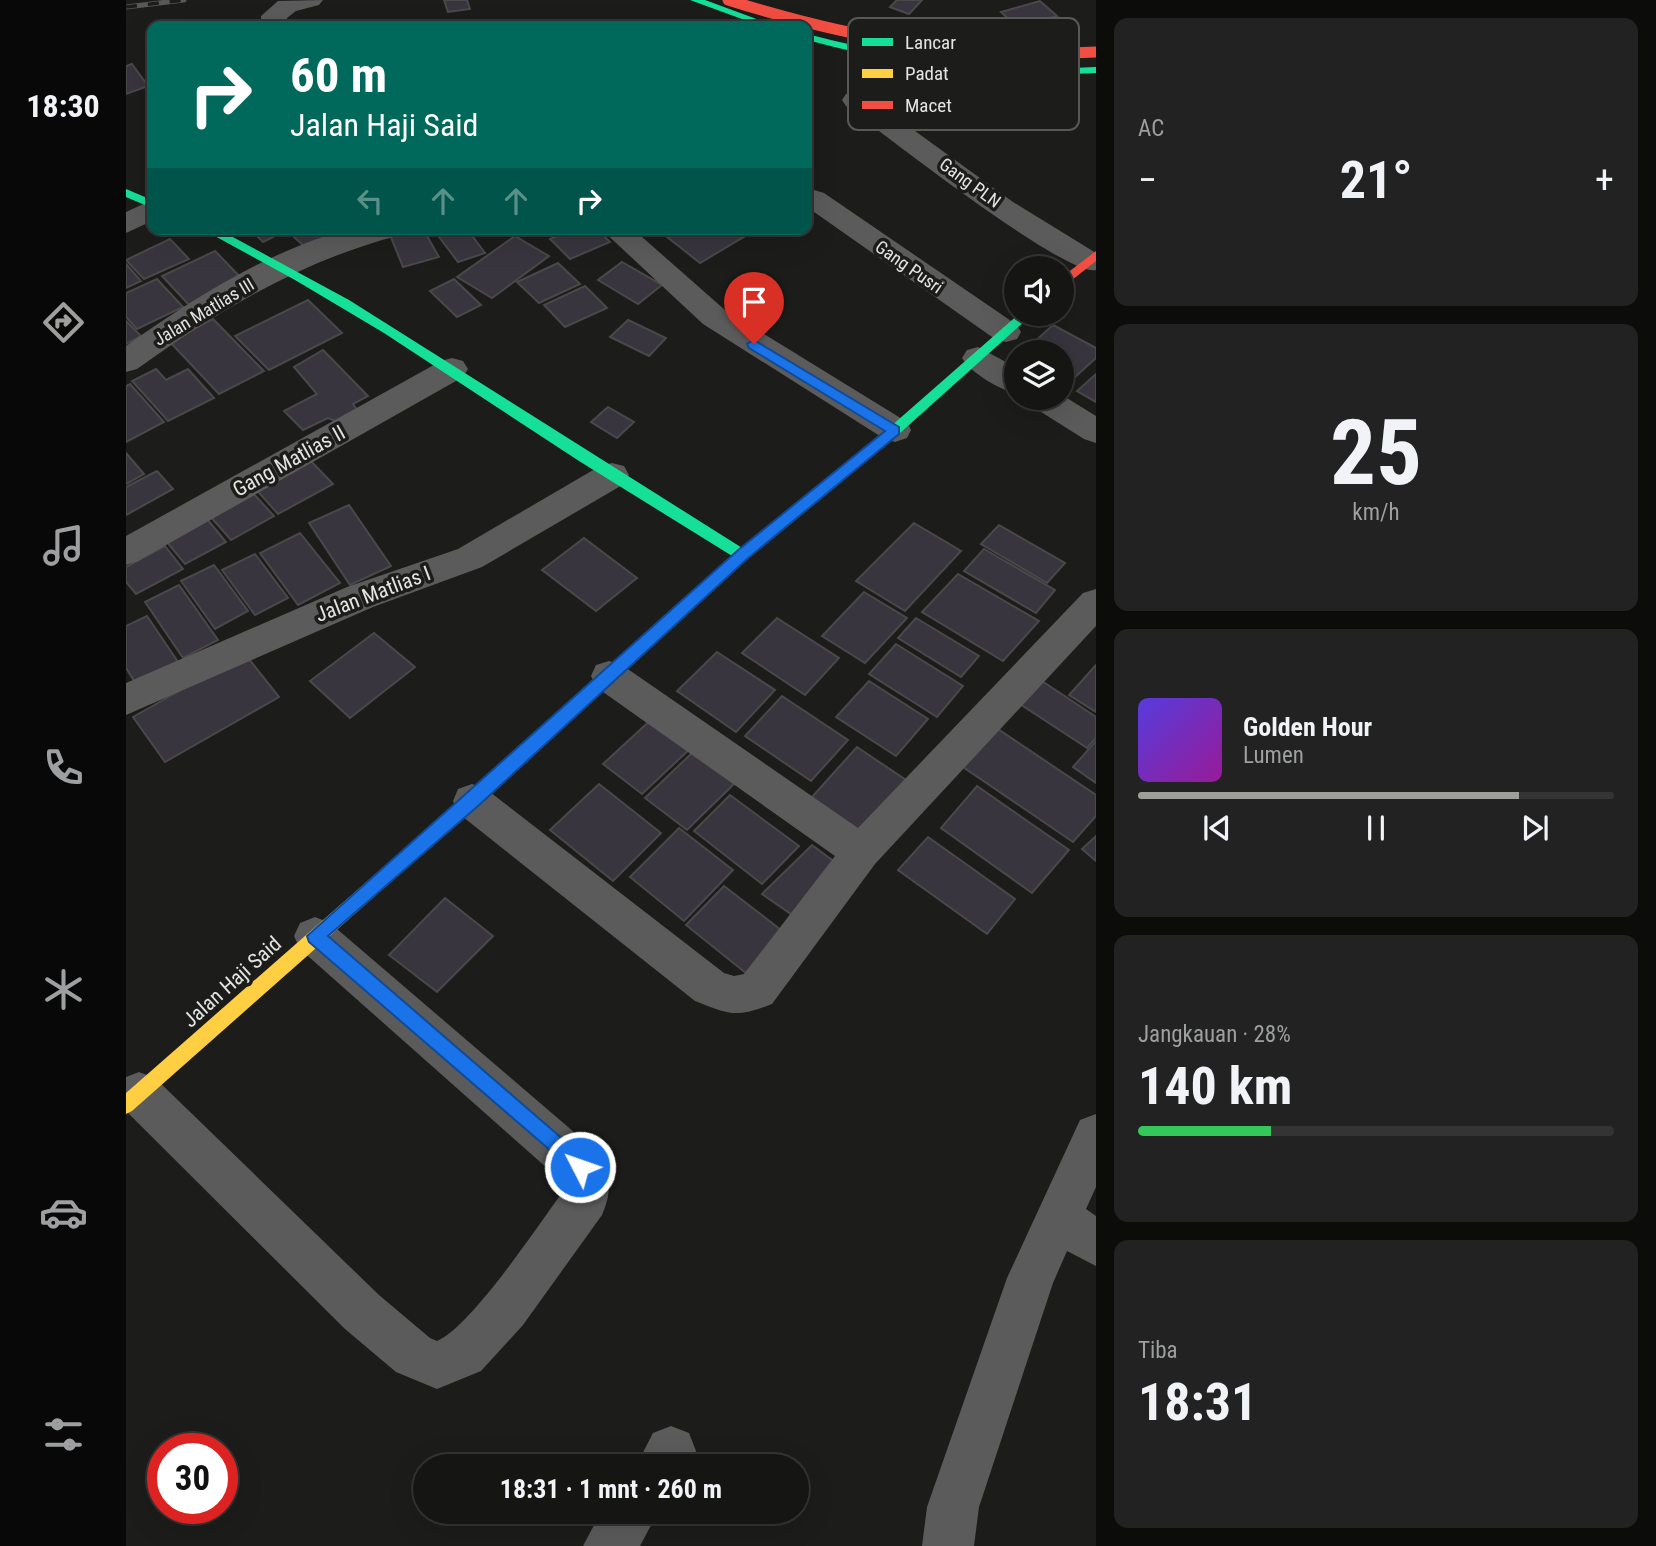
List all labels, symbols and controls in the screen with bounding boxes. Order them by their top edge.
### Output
legend [848,18,1079,130]
text: Lancar [905,31,956,54]
text: 60 m [290,47,387,104]
icon: right [175,49,266,140]
text: Padat [905,62,949,85]
text: 18:30 [26,87,100,125]
text: Macet [905,94,952,117]
text: Jalan Haji Said [290,106,478,144]
text: AC [1138,115,1164,142]
text: 21° [1340,150,1412,211]
street label: Gang PLN [936,153,1005,212]
text: − [1138,158,1157,202]
text: + [1595,158,1614,202]
icon: left [351,182,389,220]
icon: ahead [424,182,462,220]
icon: ahead [497,182,535,220]
icon: right [570,182,608,220]
street label: Gang Pusri [872,236,947,297]
map controls [1004,256,1074,410]
button: sound [1004,256,1074,326]
pin [724,272,784,344]
street label: Jalan Matlias III [150,273,258,350]
icon: arrive [735,283,773,321]
icon: directions [39,298,88,347]
button: layers [1004,340,1074,410]
text: 25 [1330,400,1422,506]
street label: Gang Matlias II [229,420,349,502]
text: km/h [1352,499,1400,526]
icon: music [39,521,88,570]
street label: Jalan Matlias I [312,561,434,627]
text: Golden Hour [1243,712,1372,742]
text: Lumen [1243,742,1304,769]
icon: phone [39,743,88,792]
icon: previous [1198,809,1236,847]
icon: pause [1357,809,1395,847]
icon: next [1516,809,1554,847]
street label: Jalan Haji Said [178,932,286,1032]
icon: climate [39,965,88,1014]
text: Jangkauan · 28% [1138,1021,1291,1048]
text: 140 km [1138,1056,1292,1117]
position arrow [543,1130,617,1204]
icon: car [39,1188,88,1237]
text: Tiba [1138,1337,1178,1364]
text: 18:31 [1138,1372,1257,1433]
icon: filters [39,1410,88,1459]
speed limit sign: 30 [147,1433,238,1524]
text: 18:31 · 1 mnt · 260 m [500,1474,722,1504]

